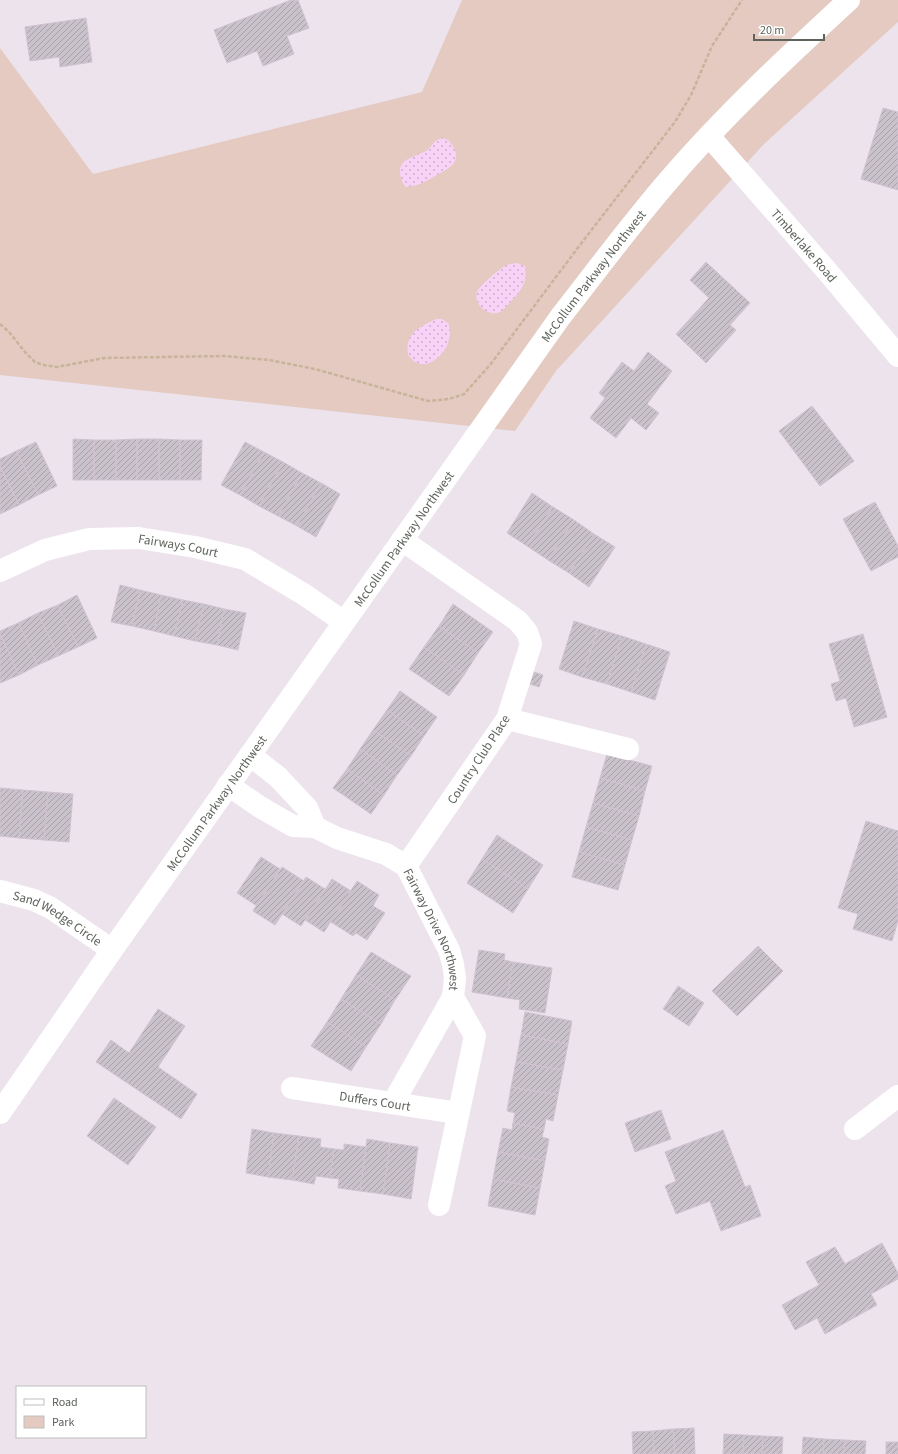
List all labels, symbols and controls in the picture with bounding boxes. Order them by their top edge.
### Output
scale bar [754,16,824,42]
text: 20 m [760,22,784,39]
street label: Timberlake Road [767,205,841,286]
street label: McCollum Parkway Northwest [537,206,651,346]
street label: McCollum Parkway Northwest [350,467,459,611]
street label: Fairways Court [137,530,221,562]
street label: Country Club Place [443,711,515,808]
street label: McCollum Parkway Northwest [163,731,272,875]
street label: Fairway Drive Northwest [399,865,463,992]
street label: Sand Wedge Circle [11,887,105,950]
street label: Duffers Court [338,1087,412,1116]
legend [16,1386,146,1438]
text: Road [52,1394,78,1411]
text: Park [52,1414,74,1431]

